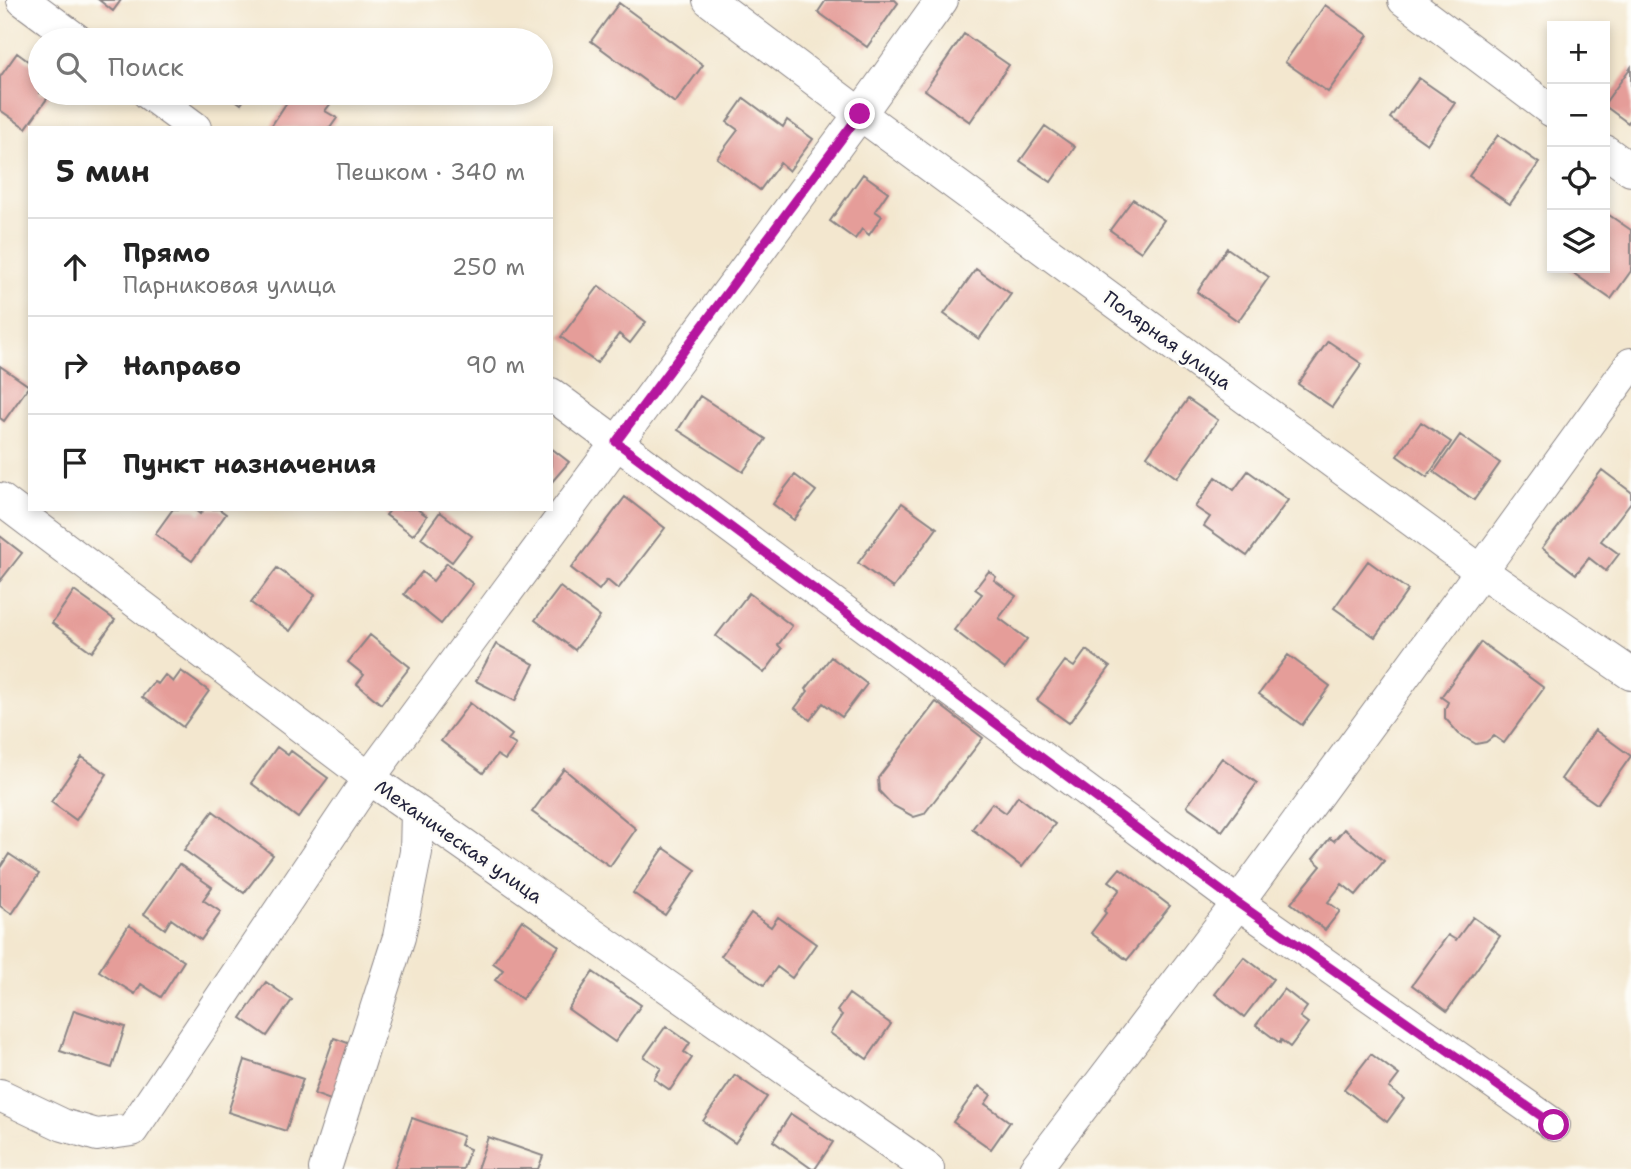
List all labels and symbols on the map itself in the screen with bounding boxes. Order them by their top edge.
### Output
route end [844,98,875,129]
street label: Полярная улица [1099,285,1237,396]
street label: Механическая улица [370,774,548,909]
route start [1538,1109,1569,1140]

